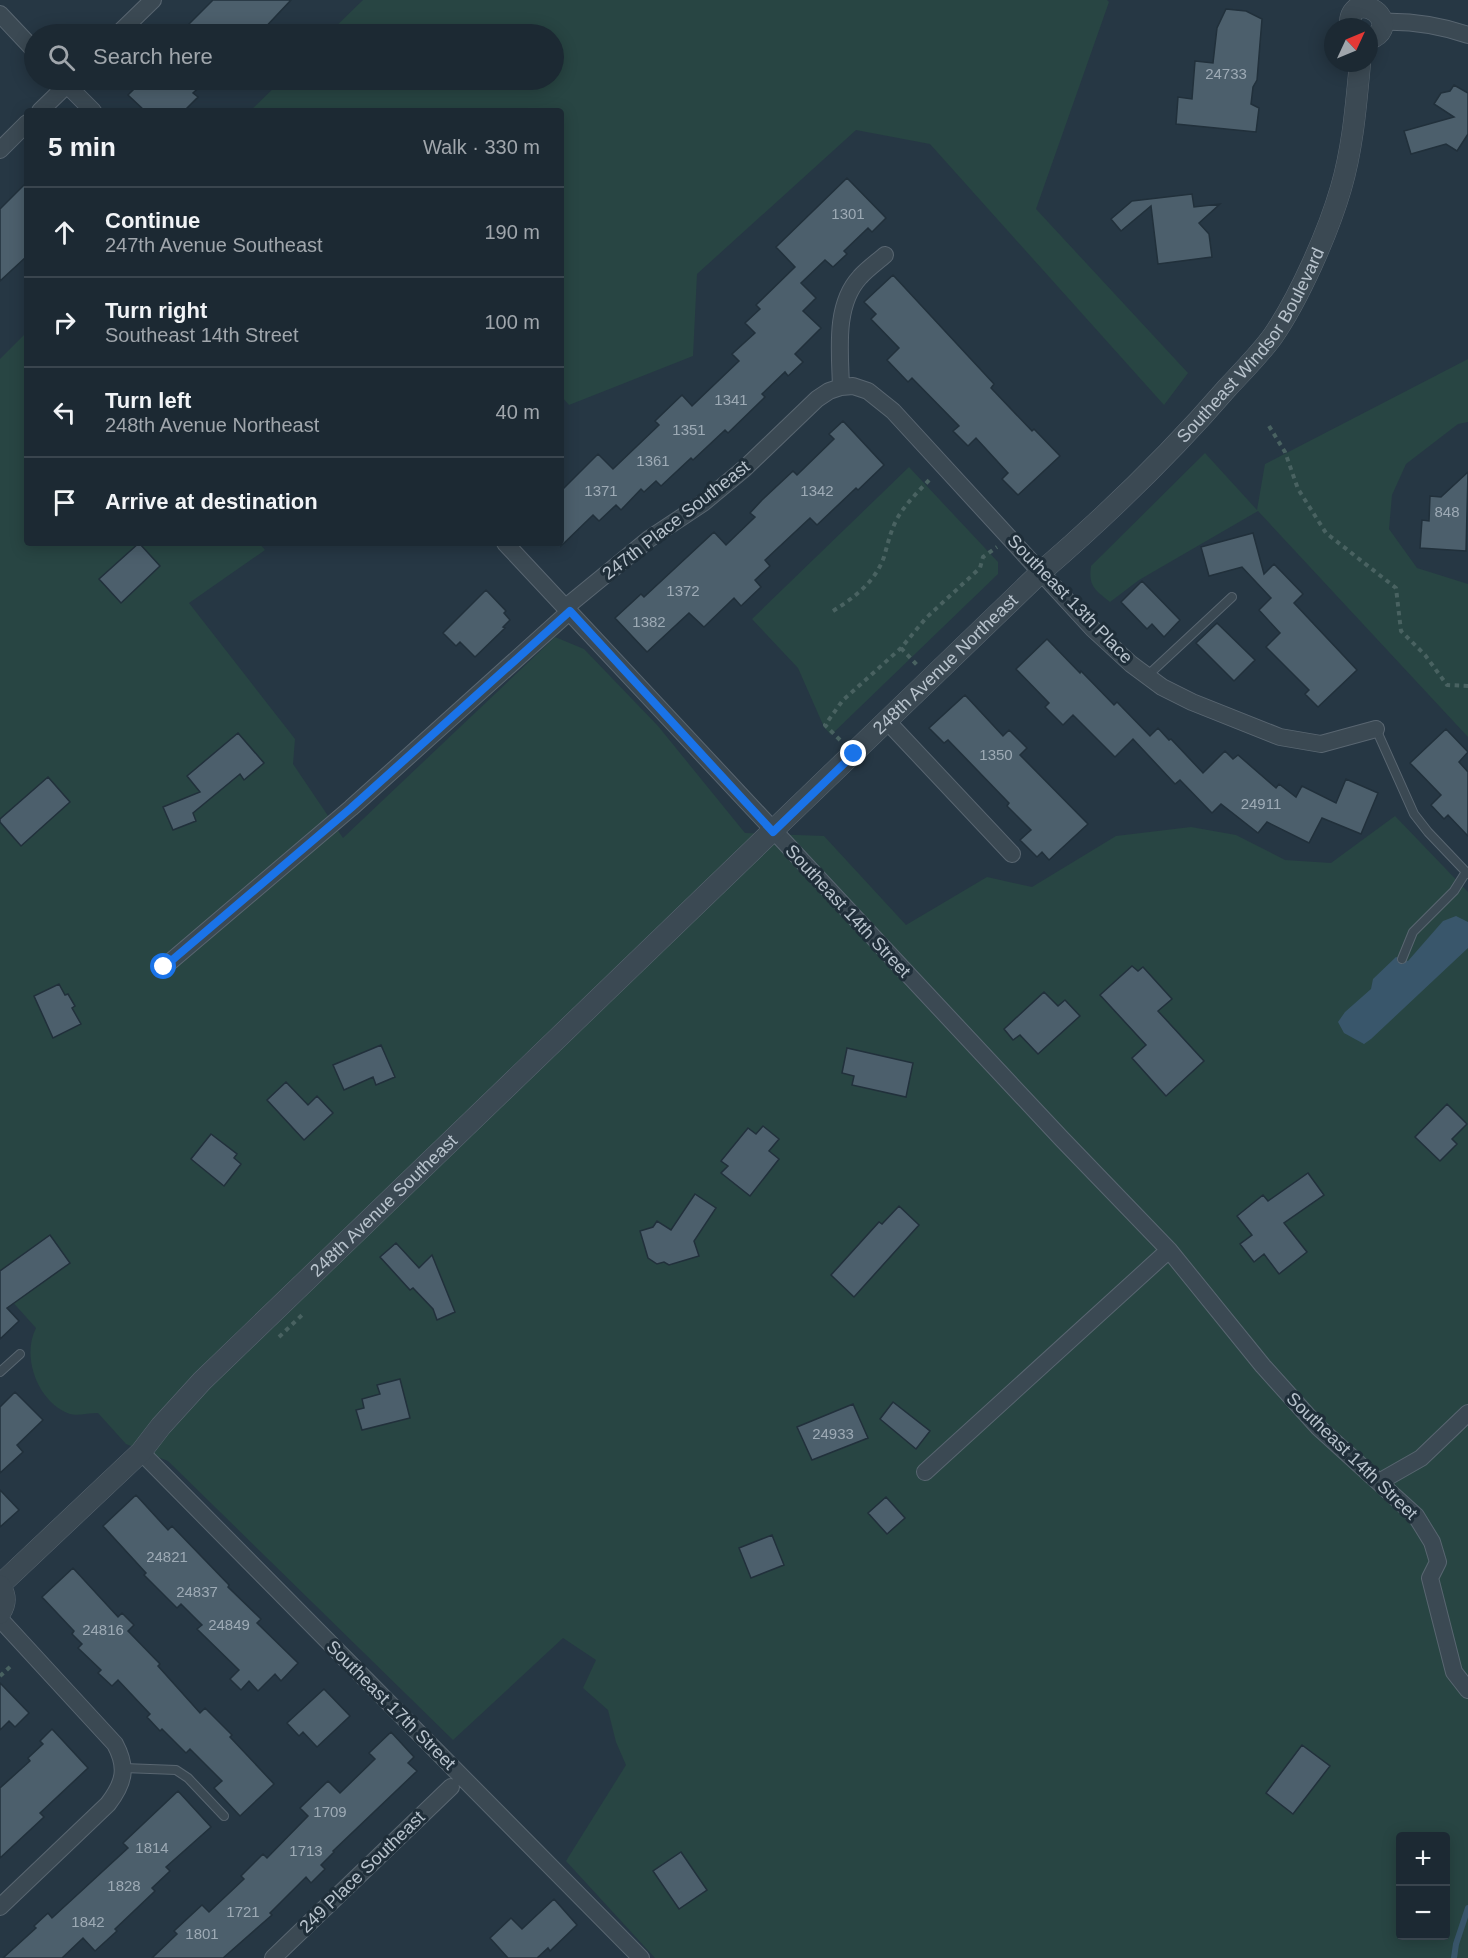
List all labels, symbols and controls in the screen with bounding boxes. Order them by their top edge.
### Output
north arrow [1324,18,1378,72]
search box [24,24,564,90]
icon: search [45,41,78,74]
text: Search here [93,44,213,69]
house number: 24733 [1205,65,1247,82]
text: 5 min [48,132,116,162]
text: Walk · 330 m [423,136,540,158]
house number: 1301 [831,205,865,222]
text: Continue [105,208,200,233]
icon: ahead [48,216,81,249]
text: 190 m [484,221,540,243]
text: 247th Avenue Southeast [105,234,323,256]
street label: Southeast Windsor Boulevard [1173,245,1328,447]
text: Turn right [105,298,207,323]
icon: right [48,306,81,339]
text: 100 m [484,311,540,333]
text: Southeast 14th Street [105,324,298,346]
text: Turn left [105,388,191,413]
house number: 1341 [714,391,748,408]
icon: left [48,396,81,429]
text: 40 m [496,401,540,423]
text: 248th Avenue Northeast [105,414,319,436]
house number: 1351 [672,421,706,438]
house number: 1361 [636,452,670,469]
street label: 247th Place Southeast [598,456,754,584]
house number: 1371 [584,482,618,499]
house number: 1342 [800,482,834,499]
icon: arrive [48,486,81,519]
text: Arrive at destination [105,489,318,514]
house number: 848 [1434,503,1460,520]
street label: Southeast 13th Place [1003,531,1137,667]
house number: 1372 [666,582,700,599]
street label: 248th Avenue Northeast [869,590,1022,738]
house number: 1382 [632,613,666,630]
route end [840,740,866,766]
house number: 1350 [979,746,1013,763]
house number: 24911 [1241,795,1281,812]
street label: Southeast 14th Street [781,841,915,981]
route start [150,953,176,979]
street label: 248th Avenue Southeast [306,1131,461,1281]
street label: Southeast 14th Street [1282,1388,1422,1524]
house number: 24933 [812,1425,854,1442]
house number: 24821 [146,1548,188,1565]
house number: 24837 [176,1583,218,1600]
house number: 24849 [208,1616,250,1633]
house number: 24816 [82,1621,124,1638]
street label: Southeast 17th Street [322,1636,460,1774]
house number: 1709 [313,1803,347,1820]
street label: 249 Place Southeast [295,1807,429,1937]
map controls [1396,1832,1450,1940]
button: + [1396,1832,1450,1886]
house number: 1814 [135,1839,169,1856]
house number: 1713 [289,1842,323,1859]
house number: 1828 [107,1877,141,1894]
button: − [1396,1886,1450,1940]
house number: 1721 [226,1903,260,1920]
house number: 1842 [71,1913,105,1930]
house number: 1801 [185,1925,219,1942]

